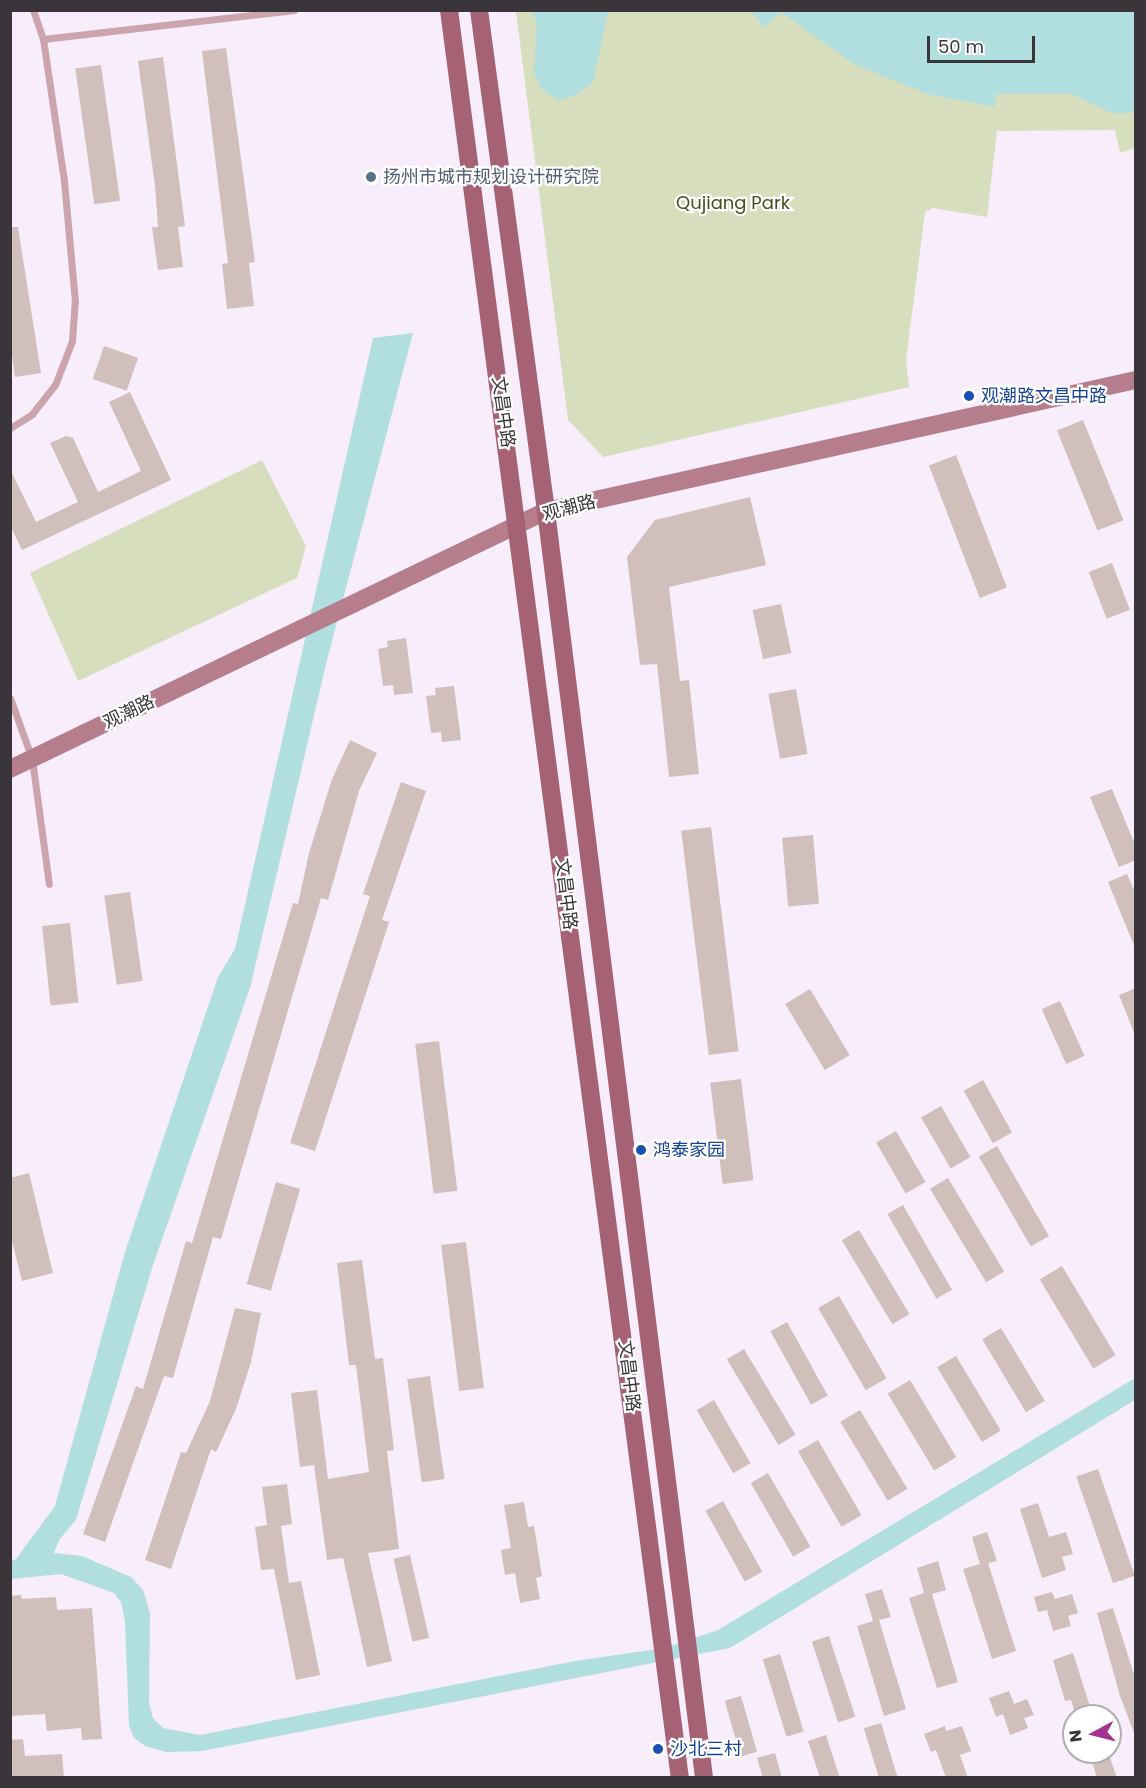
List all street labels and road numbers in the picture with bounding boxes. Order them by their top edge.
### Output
street label: 文昌中路 [487,375,519,449]
street label: 观潮路 [540,491,598,525]
street label: 观潮路 [100,690,158,734]
street label: 文昌中路 [551,857,581,931]
street label: 文昌中路 [614,1339,644,1413]

